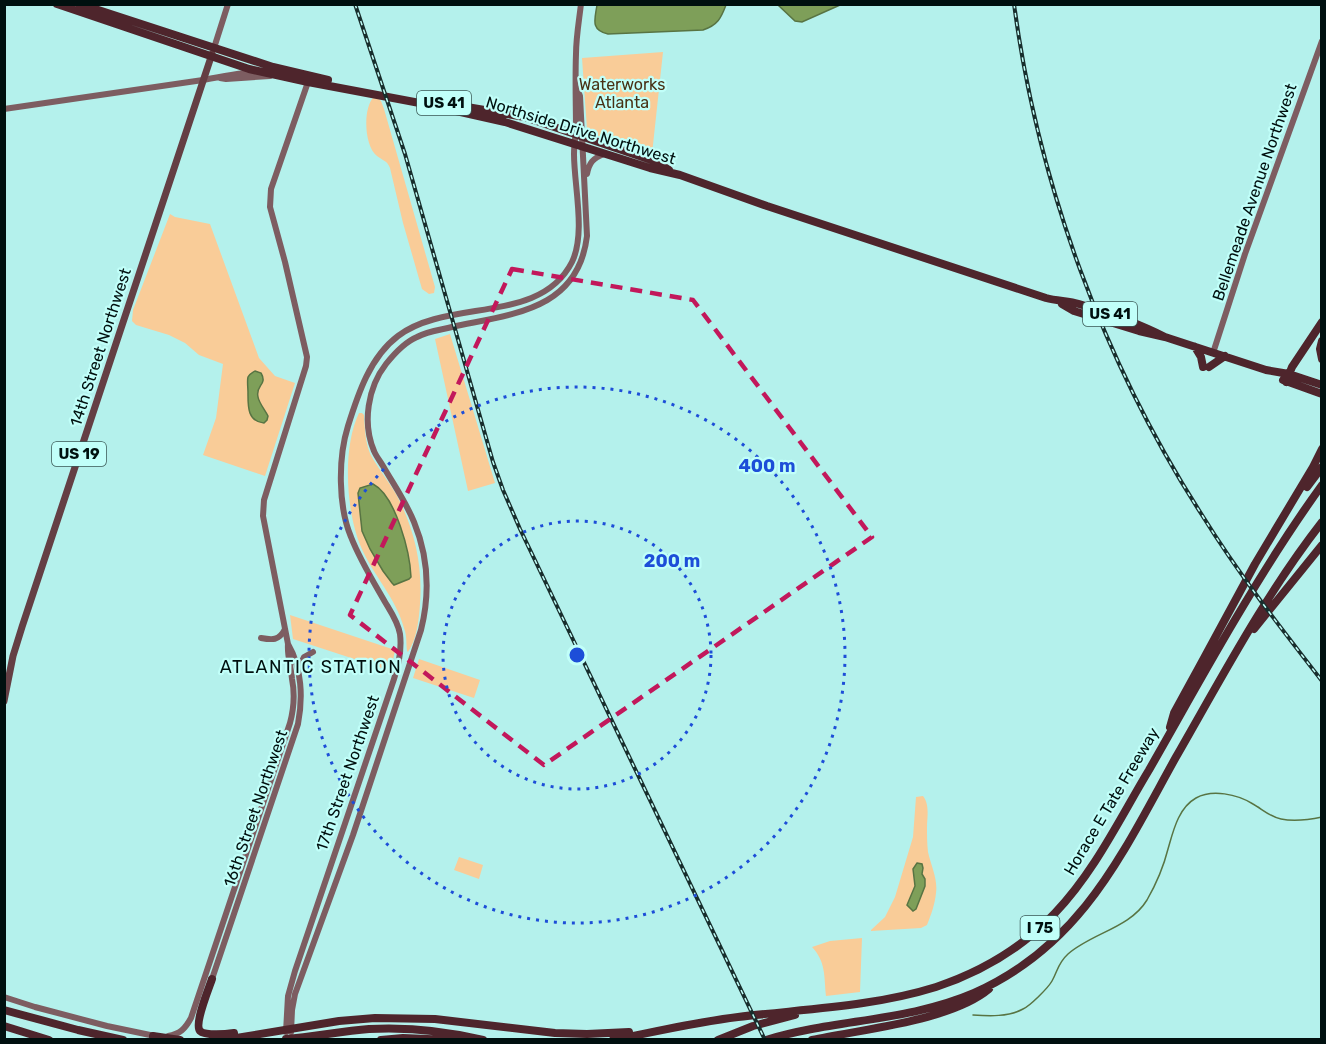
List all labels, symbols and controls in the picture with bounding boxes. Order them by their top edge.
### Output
park label: Waterworks Atlanta [579,75,665,112]
street label: Bellemeade Avenue Northwest [1208,81,1301,303]
road number: US 41 [417,91,471,115]
street label: Northside Drive Northwest [484,93,678,168]
street label: 14th Street Northwest [66,266,135,429]
road number: US 41 [1083,302,1137,326]
road number: US 19 [52,442,106,466]
text: 400 m [738,455,796,477]
text: 200 m [644,550,700,572]
centre of rings [567,645,587,665]
district label: ATLANTIC STATION [220,656,402,678]
street label: 17th Street Northwest [312,693,383,854]
street label: Horace E Tate Freeway [1060,724,1163,879]
street label: 16th Street Northwest [220,727,291,889]
road number: I 75 [1020,916,1060,940]

